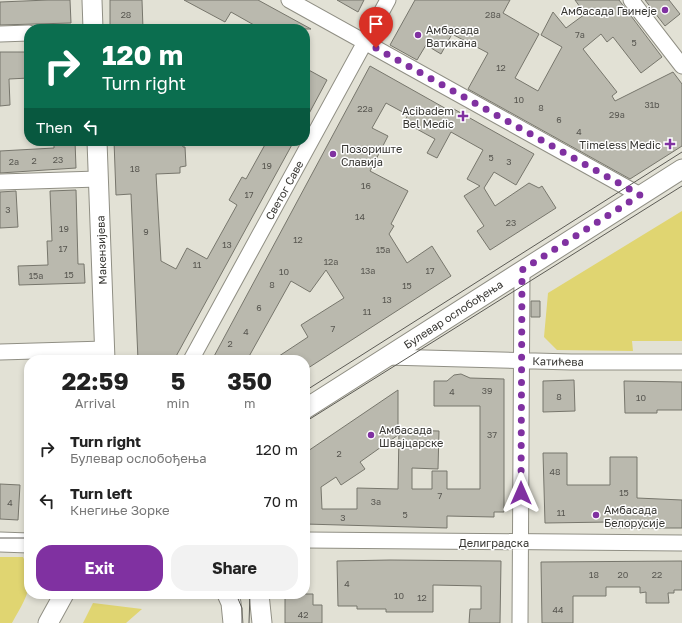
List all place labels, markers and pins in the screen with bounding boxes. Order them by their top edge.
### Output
place label: Амбасада Гвинеје [561,4,657,17]
marker: Амбасада Гвинеје [660,5,670,15]
pin [359,7.0,393,48]
place label: Амбасада Ватикана [426,23,479,49]
marker: Амбасада Ватикана [413,30,423,40]
place label: Acibadem Bel Medic [402,104,454,130]
marker: Acibadem Bel Medic [457,110,469,122]
place label: Timeless Medic [579,138,661,151]
marker: Timeless Medic [664,138,676,150]
place label: Позориште Славија [341,142,402,168]
marker: Позориште Славија [328,149,338,159]
place label: Амбасада Швајцарске [379,423,443,449]
marker: Амбасада Швајцарске [366,430,376,440]
place label: Амбасада Белорусије [604,503,665,529]
marker: Амбасада Белорусије [591,510,601,520]

